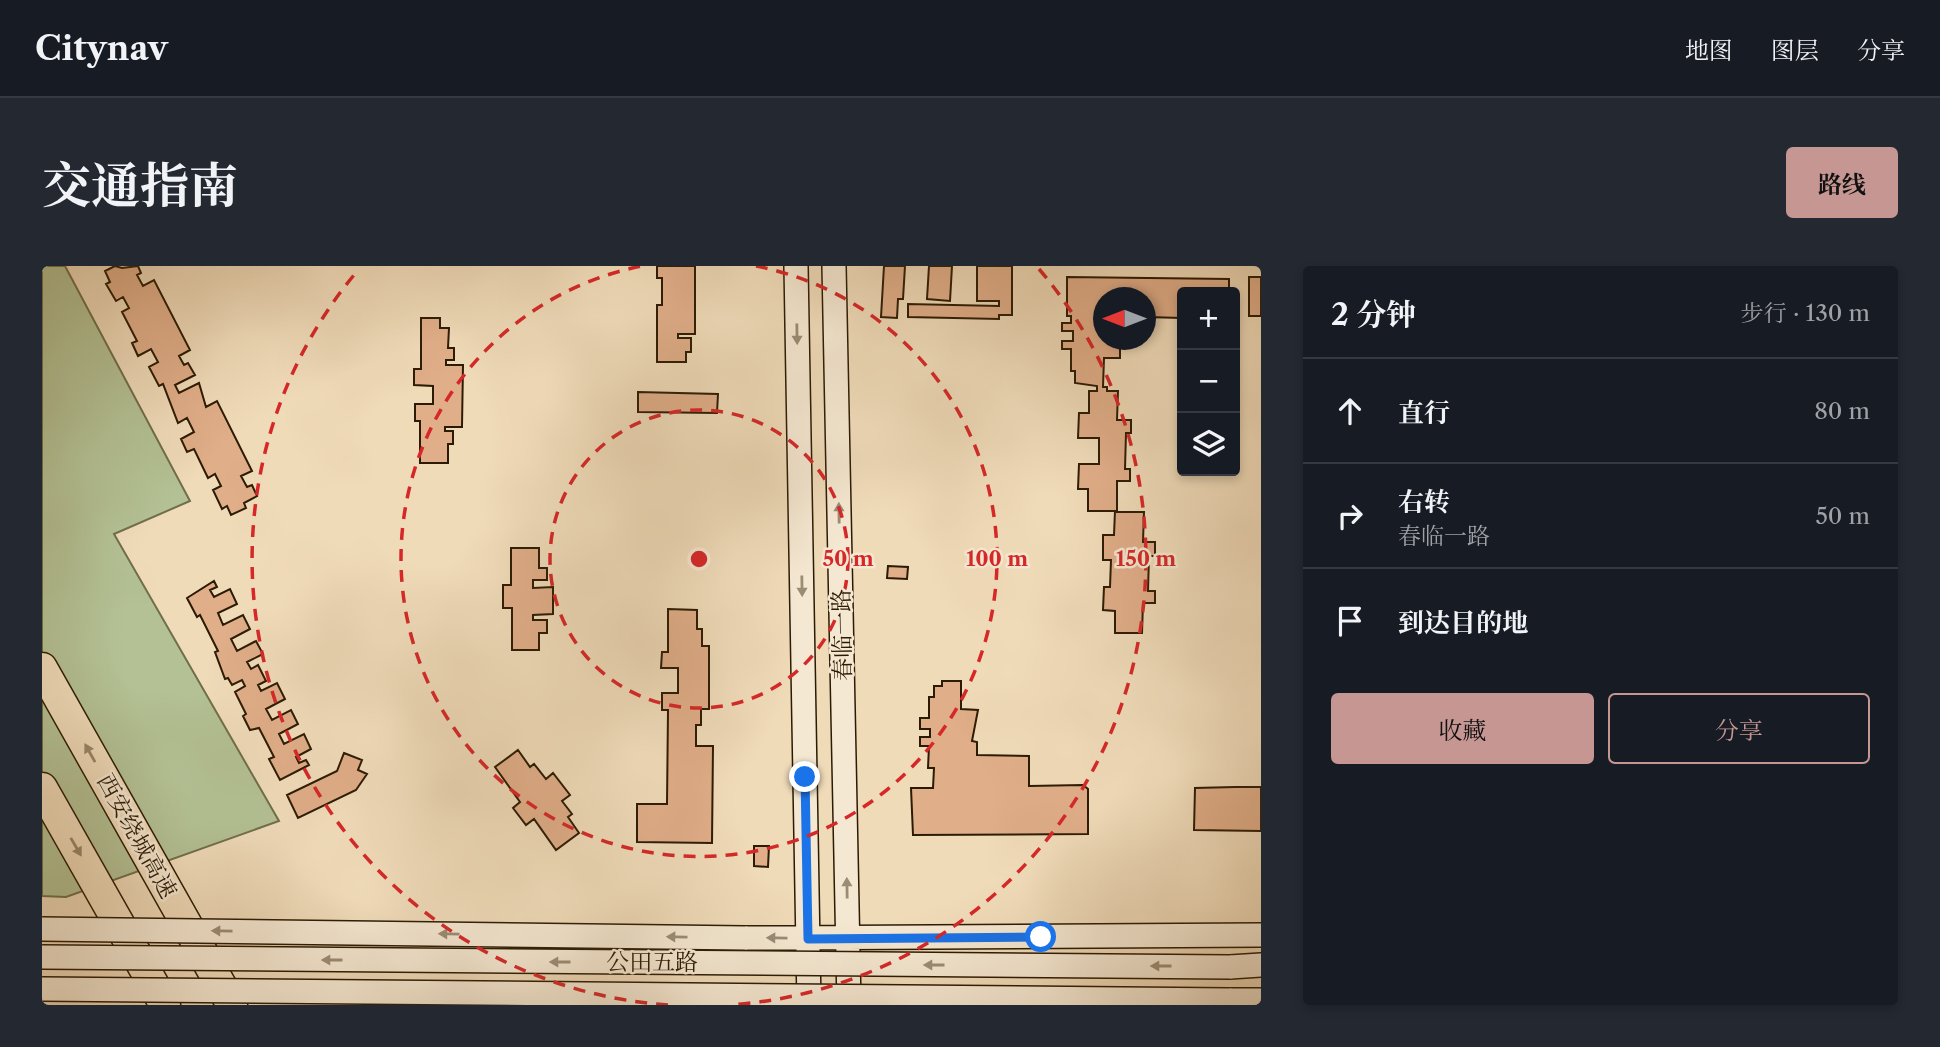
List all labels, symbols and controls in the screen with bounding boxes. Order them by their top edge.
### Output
text: Citynav [35,28,168,69]
text: 地图 [1685,36,1733,65]
text: 图层 [1771,36,1819,65]
text: 分享 [1857,36,1905,65]
button: 路线 [1786,147,1898,218]
text: 交通指南 [42,155,238,216]
north arrow [1093,287,1156,350]
map controls [1177,287,1240,476]
button: + [1177,287,1240,350]
text: 2 分钟 [1331,296,1416,333]
text: 步行 · 130 m [1741,299,1870,327]
one-way arrow [791,323,803,345]
button: − [1177,350,1240,413]
icon: ahead [1331,392,1369,430]
text: 直行 [1398,397,1450,429]
text: 80 m [1814,397,1870,425]
button: layers [1177,413,1240,476]
text: 右转 [1398,486,1450,518]
icon: right [1331,497,1369,535]
one-way arrow [833,502,845,524]
text: 50 m [1815,502,1870,530]
text: 春临一路 [1398,522,1490,550]
text: 50 m [822,546,874,571]
text: 100 m [966,546,1028,571]
text: 150 m [1116,546,1176,571]
centre of rings [687,547,711,571]
one-way arrow [796,575,808,597]
street label: 春临一路 [827,589,857,681]
icon: arrive [1331,602,1369,640]
text: 到达目的地 [1398,607,1528,639]
button: 收藏 [1331,693,1594,764]
button: 分享 [1608,693,1870,764]
one-way arrow [84,743,96,763]
route end [789,761,820,792]
street label: 西安绕城高速 [91,769,183,903]
one-way arrow [70,837,82,857]
one-way arrow [841,877,853,899]
route start [1025,921,1056,952]
one-way arrow [210,926,232,937]
one-way arrow [438,928,460,940]
one-way arrow [665,931,687,943]
one-way arrow [765,933,787,944]
street label: 公田五路 [606,948,698,976]
one-way arrow [321,954,343,966]
one-way arrow [548,956,570,967]
one-way arrow [923,959,945,970]
one-way arrow [1150,960,1172,972]

